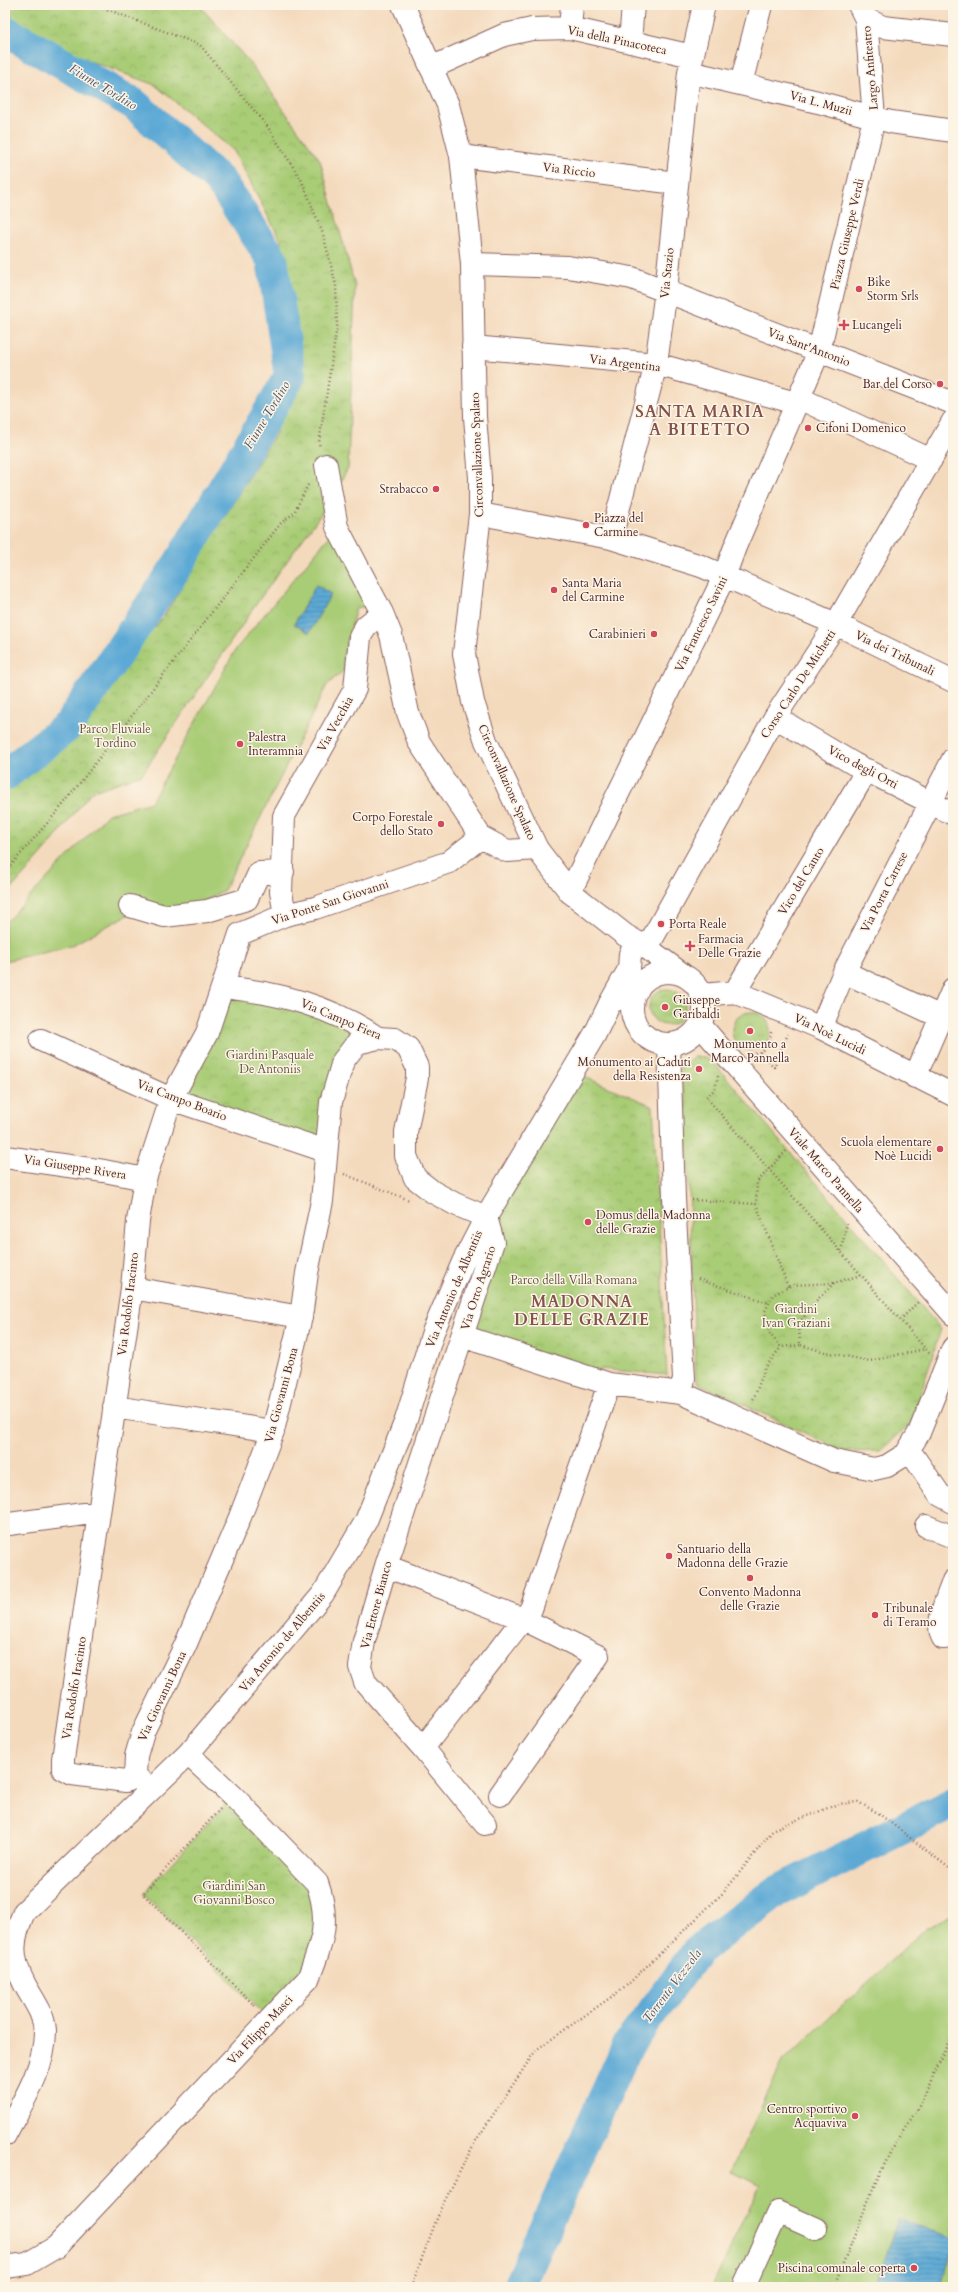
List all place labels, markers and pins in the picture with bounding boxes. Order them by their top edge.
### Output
place label: Bike Storm Srls [867,274,919,304]
marker: Bike Storm Srls [854,284,864,294]
place label: Lucangeli [852,317,903,333]
marker: Lucangeli [839,320,849,330]
place label: Bar del Corso [862,376,933,392]
marker: Bar del Corso [935,379,945,389]
place label: Cifoni Domenico [816,420,907,436]
marker: Cifoni Domenico [803,423,813,433]
place label: Strabacco [380,481,429,497]
marker: Strabacco [431,484,441,494]
place label: Piazza del Carmine [594,510,644,540]
marker: Piazza del Carmine [581,520,591,530]
place label: Santa Maria del Carmine [562,575,625,605]
marker: Santa Maria del Carmine [549,585,559,595]
place label: Carabinieri [589,626,647,642]
marker: Carabinieri [649,629,659,639]
place label: Palestra Interamnia [248,729,304,759]
marker: Palestra Interamnia [235,739,245,749]
place label: Corpo Forestale dello Stato [352,809,434,839]
marker: Corpo Forestale dello Stato [436,819,446,829]
place label: Porta Reale [669,916,727,932]
marker: Porta Reale [656,919,666,929]
place label: Farmacia Delle Grazie [698,931,761,961]
marker: Farmacia Delle Grazie [685,941,695,951]
place label: Giuseppe Garibaldi [673,992,721,1022]
marker: Giuseppe Garibaldi [660,1002,670,1012]
marker: Monumento a Marco Pannella [745,1026,755,1036]
place label: Monumento a Marco Pannella [711,1036,790,1066]
place label: Monumento ai Caduti della Resistenza [578,1054,692,1084]
marker: Monumento ai Caduti della Resistenza [694,1064,704,1074]
place label: Scuola elementare Noè Lucidi [841,1134,933,1164]
marker: Scuola elementare Noè Lucidi [935,1144,945,1154]
place label: Domus della Madonna delle Grazie [596,1207,712,1237]
marker: Domus della Madonna delle Grazie [583,1217,593,1227]
place label: Santuario della Madonna delle Grazie [677,1541,788,1571]
marker: Santuario della Madonna delle Grazie [664,1551,674,1561]
marker: Convento Madonna delle Grazie [745,1573,755,1583]
place label: Convento Madonna delle Grazie [699,1584,802,1614]
place label: Tribunale di Teramo [883,1600,937,1630]
marker: Tribunale di Teramo [870,1610,880,1620]
place label: Centro sportivo Acquaviva [767,2101,848,2131]
marker: Centro sportivo Acquaviva [850,2111,860,2121]
place label: Piscina comunale coperta [778,2260,907,2276]
marker: Piscina comunale coperta [909,2263,919,2273]

